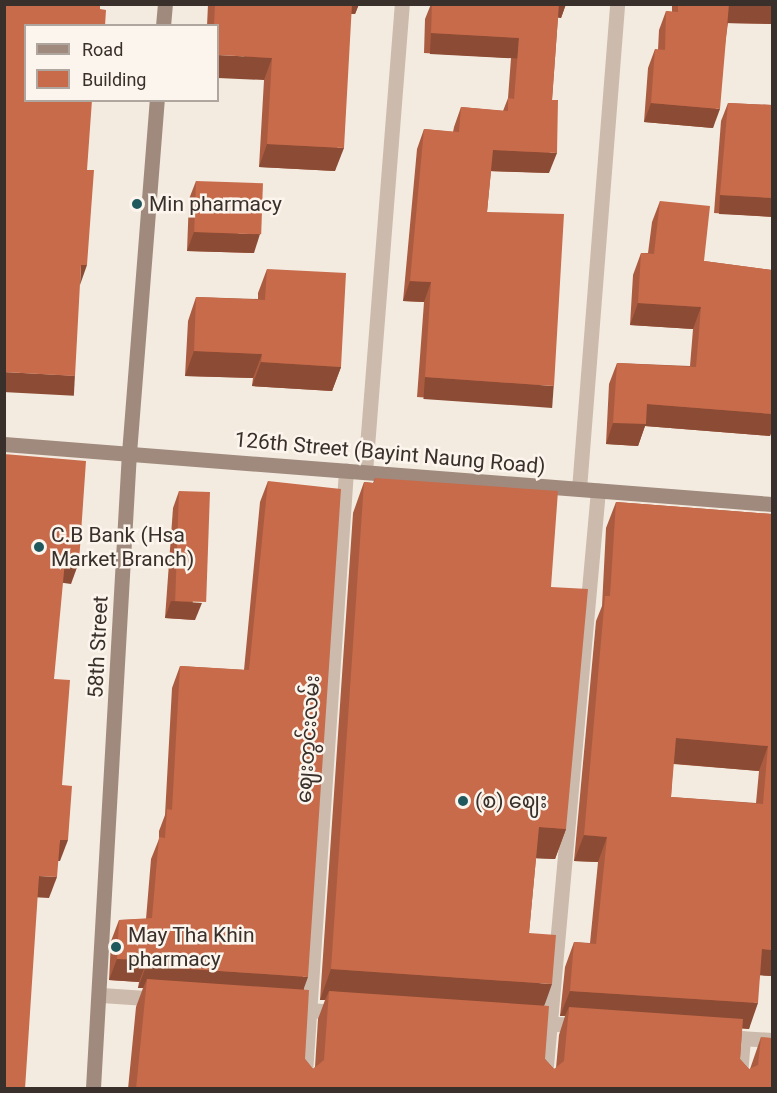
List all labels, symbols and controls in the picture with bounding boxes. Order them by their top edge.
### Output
legend [24,24,219,102]
text: Road [82,39,123,60]
text: Building [82,69,146,90]
place label: Min pharmacy [149,191,282,217]
marker: Min pharmacy [130,197,144,211]
street label: 126th Street (Bayint Naung Road) [233,427,547,479]
place label: C.B Bank (Hsa Market Branch) [51,522,194,572]
marker: C.B Bank (Hsa Market Branch) [32,540,46,554]
street label: 58th Street [83,595,113,699]
street label: ဈေးတွင်းလမ်း [291,674,325,804]
place label: (စ) ဈေး [475,788,547,814]
marker: (စ) ဈေး [456,794,470,808]
place label: May Tha Khin pharmacy [128,922,255,972]
marker: May Tha Khin pharmacy [109,940,123,954]

